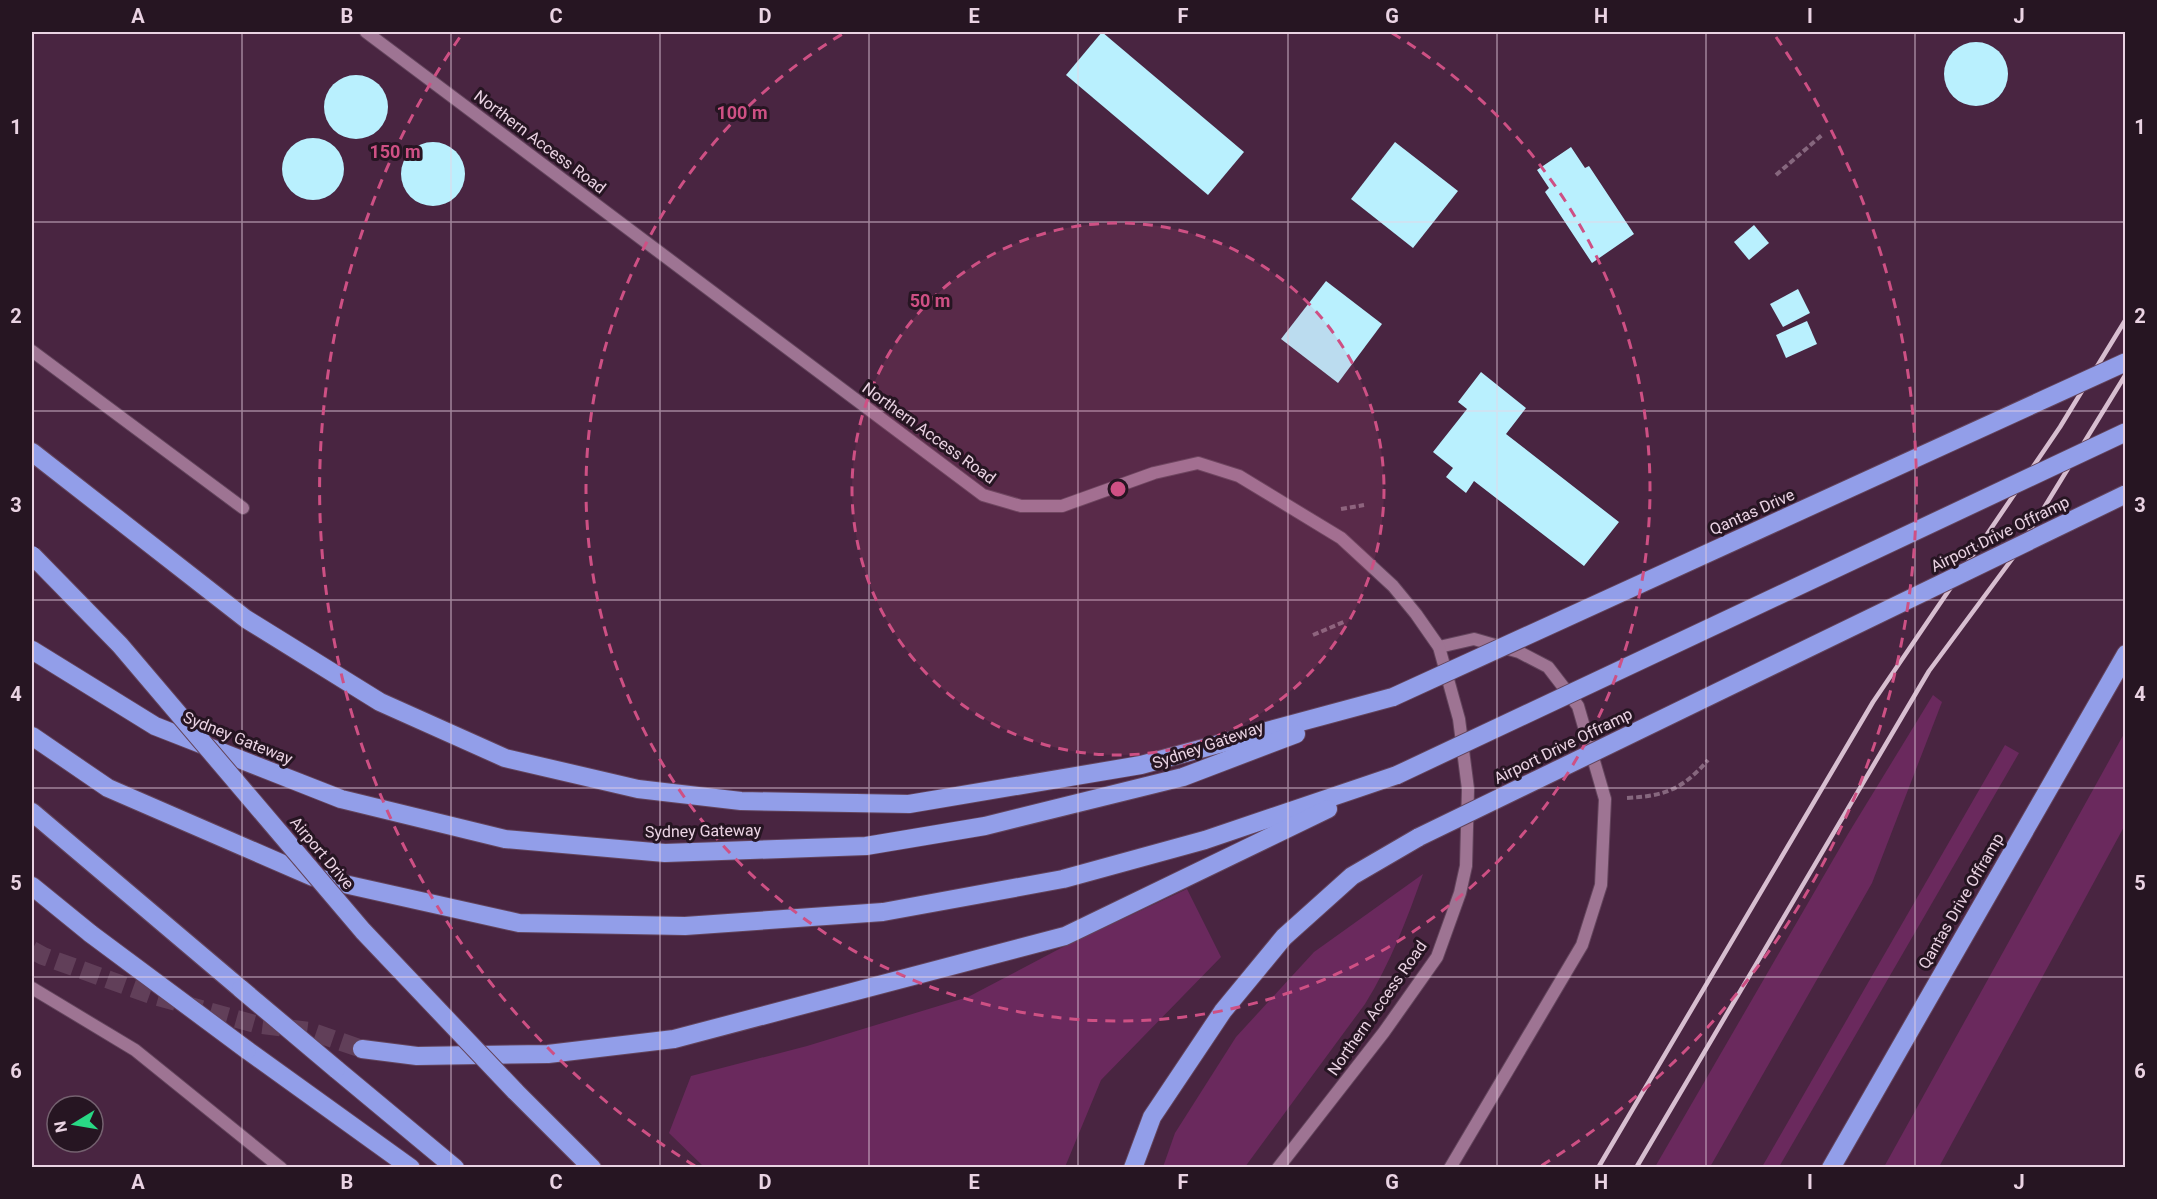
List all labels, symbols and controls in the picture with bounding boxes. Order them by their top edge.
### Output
text: A [131,4,145,28]
text: B [341,4,353,28]
text: C [549,4,563,28]
text: D [759,4,772,28]
text: E [968,4,980,28]
text: F [1178,4,1189,28]
text: G [1385,4,1399,28]
text: H [1594,4,1608,28]
text: I [1807,4,1813,28]
text: J [2013,4,2025,28]
street label: Northern Access Road [470,86,610,198]
text: 100 m [716,102,768,123]
text: 1 [10,115,22,139]
text: 1 [2134,115,2146,139]
text: 150 m [369,141,421,162]
text: 50 m [910,290,950,311]
text: 2 [10,304,22,328]
text: 2 [2134,304,2146,328]
street label: Northern Access Road [859,378,999,488]
centre of rings [1108,479,1128,499]
street label: Qantas Drive [1707,485,1797,539]
street label: Airport Drive Offramp [1928,492,2072,576]
text: 3 [10,493,22,517]
text: 3 [2134,493,2146,517]
text: 4 [10,682,22,706]
text: 4 [2134,682,2146,706]
street label: Airport Drive Offramp [1491,704,1635,788]
street label: Sydney Gateway [181,707,296,769]
street label: Sydney Gateway [1150,717,1266,773]
street label: Airport Drive [286,813,358,893]
street label: Sydney Gateway [645,820,762,842]
street label: Qantas Drive Offramp [1914,830,2008,972]
text: 5 [10,871,22,895]
text: 5 [2134,871,2146,895]
street label: Northern Access Road [1323,937,1431,1079]
text: 6 [10,1059,22,1083]
text: 6 [2134,1059,2146,1083]
north arrow [45,1094,105,1154]
text: N [50,1119,71,1134]
text: A [131,1170,145,1194]
text: B [341,1170,353,1194]
text: C [549,1170,563,1194]
text: D [759,1170,772,1194]
text: E [968,1170,980,1194]
text: F [1178,1170,1189,1194]
text: G [1385,1170,1399,1194]
text: H [1594,1170,1608,1194]
text: I [1807,1170,1813,1194]
text: J [2013,1170,2025,1194]

